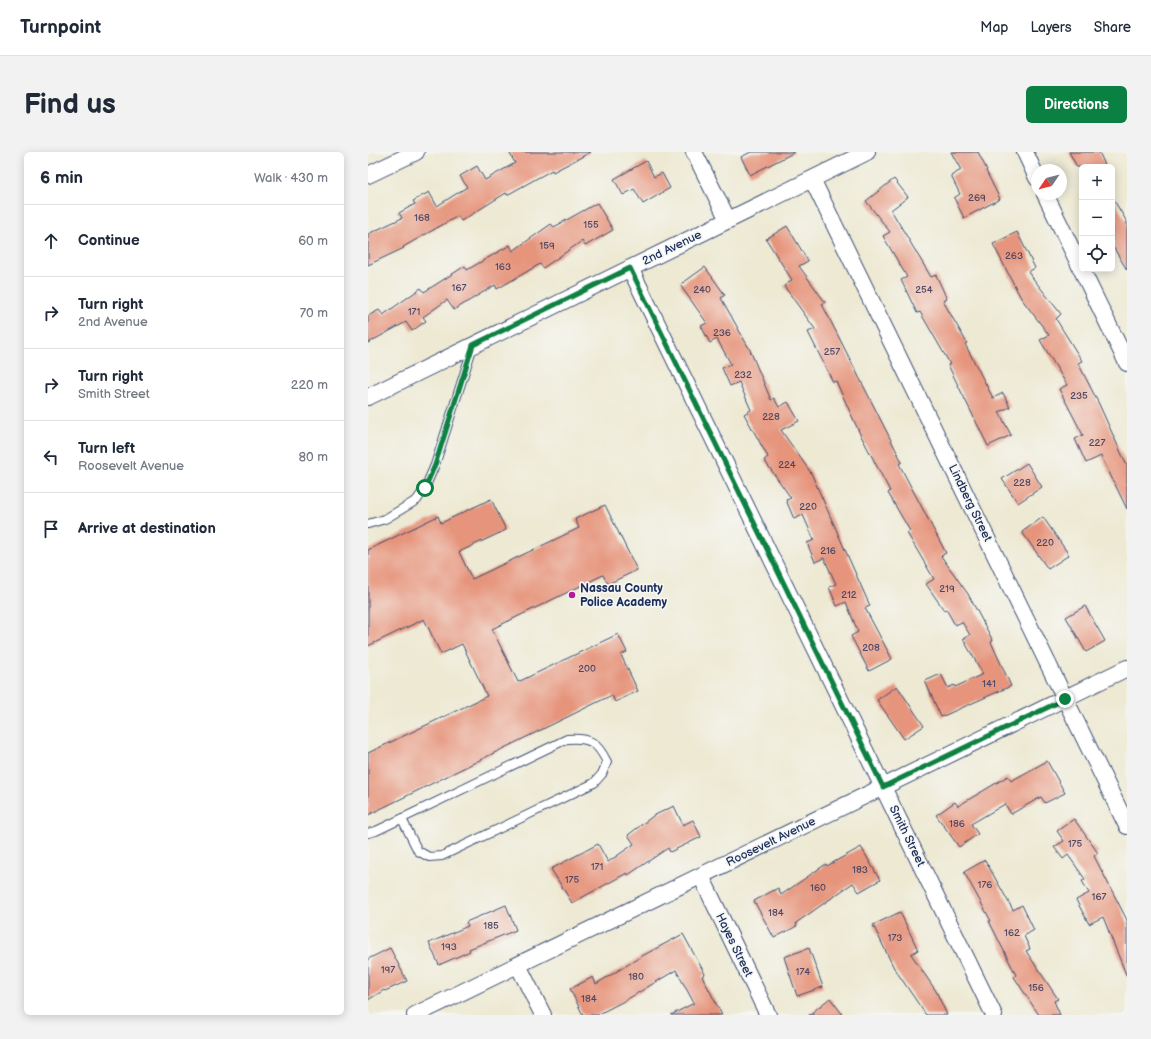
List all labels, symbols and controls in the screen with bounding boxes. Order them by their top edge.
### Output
text: Turnpoint [20,16,101,39]
text: Map [980,19,1008,36]
text: Layers [1030,19,1072,36]
text: Share [1094,19,1131,36]
button: Directions [1026,86,1127,123]
text: Find us [24,88,116,121]
north arrow [1031,164,1067,200]
map controls [1079,164,1115,272]
button: + [1079,164,1115,200]
text: 6 min [40,168,83,188]
text: Walk · 430 m [254,170,328,186]
house number: 269 [968,192,986,204]
button: − [1079,200,1115,236]
house number: 168 [414,212,430,224]
house number: 155 [583,219,599,231]
street label: 2nd Avenue [640,227,704,269]
icon: ahead [40,230,62,252]
text: Continue [78,231,140,250]
text: 60 m [298,233,328,249]
button: locate [1079,236,1115,272]
house number: 159 [539,240,555,252]
house number: 263 [1005,250,1023,262]
house number: 163 [495,261,511,273]
house number: 167 [452,282,467,294]
house number: 240 [693,284,711,296]
house number: 254 [915,284,933,296]
text: Turn right [78,295,143,314]
icon: right [40,302,62,324]
text: 70 m [300,305,328,321]
house number: 171 [408,306,420,318]
text: 2nd Avenue [78,314,148,330]
house number: 236 [713,327,731,339]
house number: 257 [824,346,840,358]
text: Turn right [78,367,143,386]
house number: 232 [734,369,752,381]
icon: right [40,374,62,396]
text: 220 m [291,377,328,393]
text: Smith Street [78,386,150,402]
house number: 235 [1070,390,1088,402]
house number: 228 [762,411,780,423]
house number: 227 [1089,437,1105,449]
text: Turn left [78,439,135,458]
icon: left [40,446,62,468]
text: 80 m [299,449,328,465]
text: Roosevelt Avenue [78,458,184,474]
house number: 224 [778,459,796,471]
street label: Lindberg Street [945,462,995,544]
house number: 228 [1013,477,1031,489]
route start [416,479,434,497]
house number: 220 [799,501,817,513]
icon: arrive [40,518,62,540]
text: Arrive at destination [78,519,216,538]
house number: 220 [1036,537,1054,549]
house number: 216 [820,545,836,557]
place label: Nassau County Police Academy [580,581,667,610]
house number: 219 [939,583,955,595]
house number: 212 [841,589,857,601]
marker: Nassau County Police Academy [567,590,577,600]
house number: 208 [862,642,880,654]
house number: 200 [578,663,596,675]
house number: 141 [982,678,996,690]
route end [1056,690,1074,708]
street label: Smith Street [886,803,928,869]
street label: Roosevelt Avenue [724,814,818,870]
house number: 186 [949,818,965,830]
house number: 175 [1068,838,1083,850]
house number: 171 [591,861,603,873]
house number: 183 [852,864,868,876]
house number: 175 [565,874,580,886]
house number: 176 [978,879,992,891]
house number: 160 [810,882,826,894]
house number: 167 [1092,891,1107,903]
house number: 184 [768,907,784,919]
street label: Hayes Street [712,911,756,980]
house number: 185 [483,920,499,932]
house number: 162 [1004,927,1020,939]
house number: 173 [888,932,902,944]
house number: 193 [441,941,457,953]
house number: 197 [381,964,395,976]
house number: 174 [796,966,810,978]
house number: 180 [628,971,644,983]
house number: 156 [1028,982,1044,994]
house number: 184 [581,993,597,1005]

